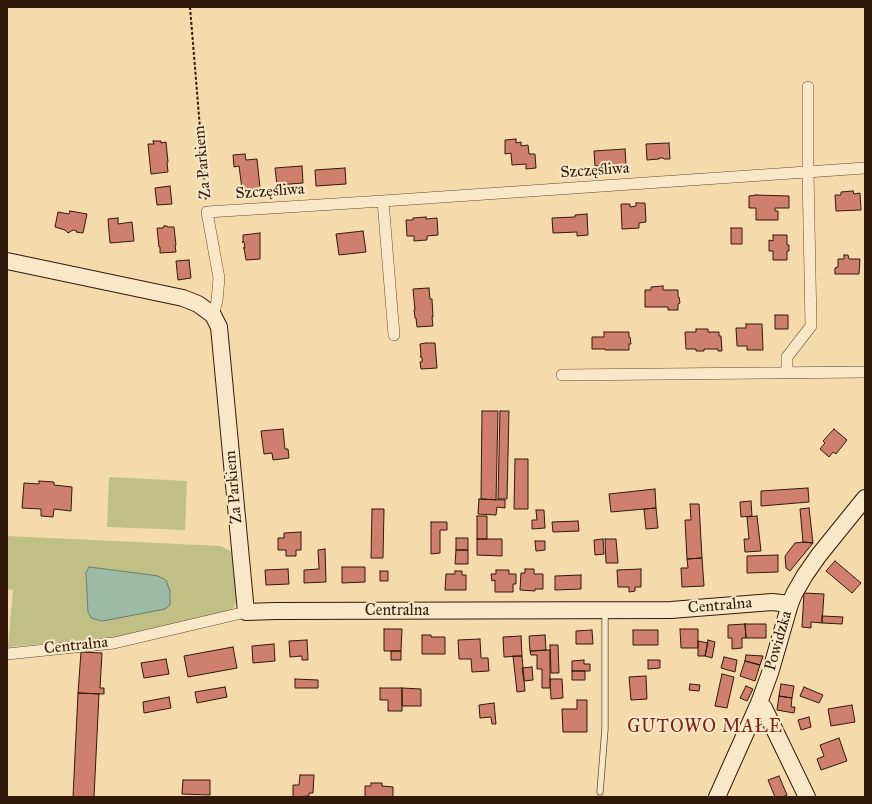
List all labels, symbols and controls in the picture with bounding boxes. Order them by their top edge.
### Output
street label: Za Parkiem [190,125,216,199]
street label: Szczęśliwa [560,159,630,183]
street label: Szczęśliwa [235,180,305,204]
street label: Za Parkiem [221,450,247,524]
street label: Centralna [687,594,753,618]
street label: Centralna [365,601,429,621]
street label: Powidzka [761,609,797,673]
street label: Centralna [43,633,109,659]
district label: GUTOWO MAŁE [627,717,783,739]

